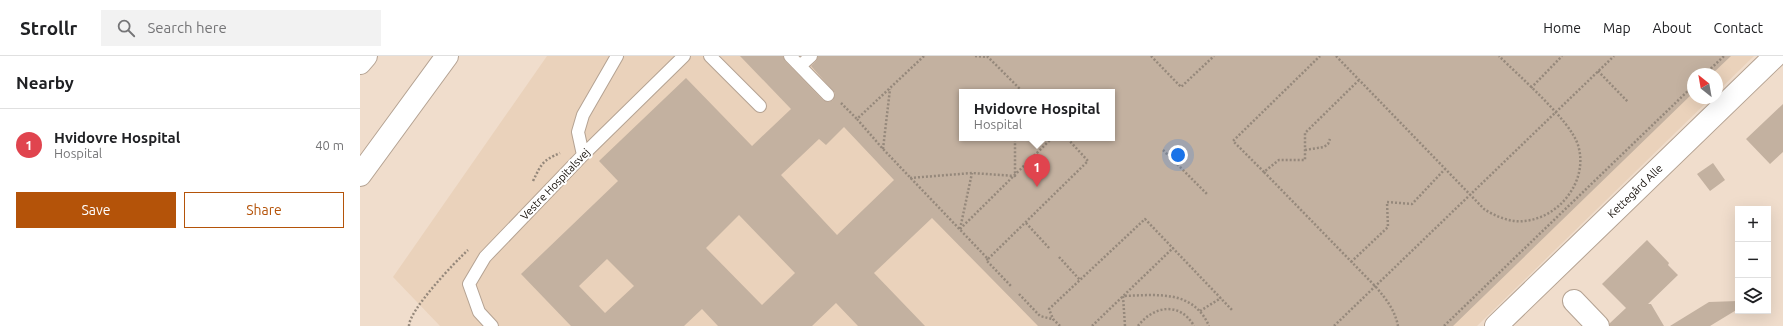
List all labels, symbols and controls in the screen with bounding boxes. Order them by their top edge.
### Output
search box [101,10,381,46]
text: Strollr [20,17,77,39]
icon: search [115,17,137,39]
text: Search here [147,19,227,36]
text: Home [1543,20,1581,36]
text: Map [1603,20,1631,36]
text: About [1653,20,1692,36]
text: Contact [1714,20,1763,36]
north arrow [1687,68,1723,104]
text: Nearby [16,73,74,92]
popup [959,89,1115,141]
text: Hvidovre Hospital [974,100,1100,117]
text: Hospital [974,117,1022,131]
text: Hvidovre Hospital [54,129,180,146]
text: 1 [25,138,33,152]
text: 40 m [315,138,344,152]
your location [1168,145,1188,165]
text: Hospital [54,146,102,160]
street label: Vestre Hospitalsvej [518,146,592,222]
pin: 1 [1024,154,1050,187]
street label: Kettegård Alle [1605,162,1665,220]
button: Save [16,192,176,228]
button: Share [184,192,344,228]
map controls [1735,206,1771,314]
button: + [1735,206,1771,242]
button: − [1735,242,1771,278]
button: layers [1735,278,1771,314]

